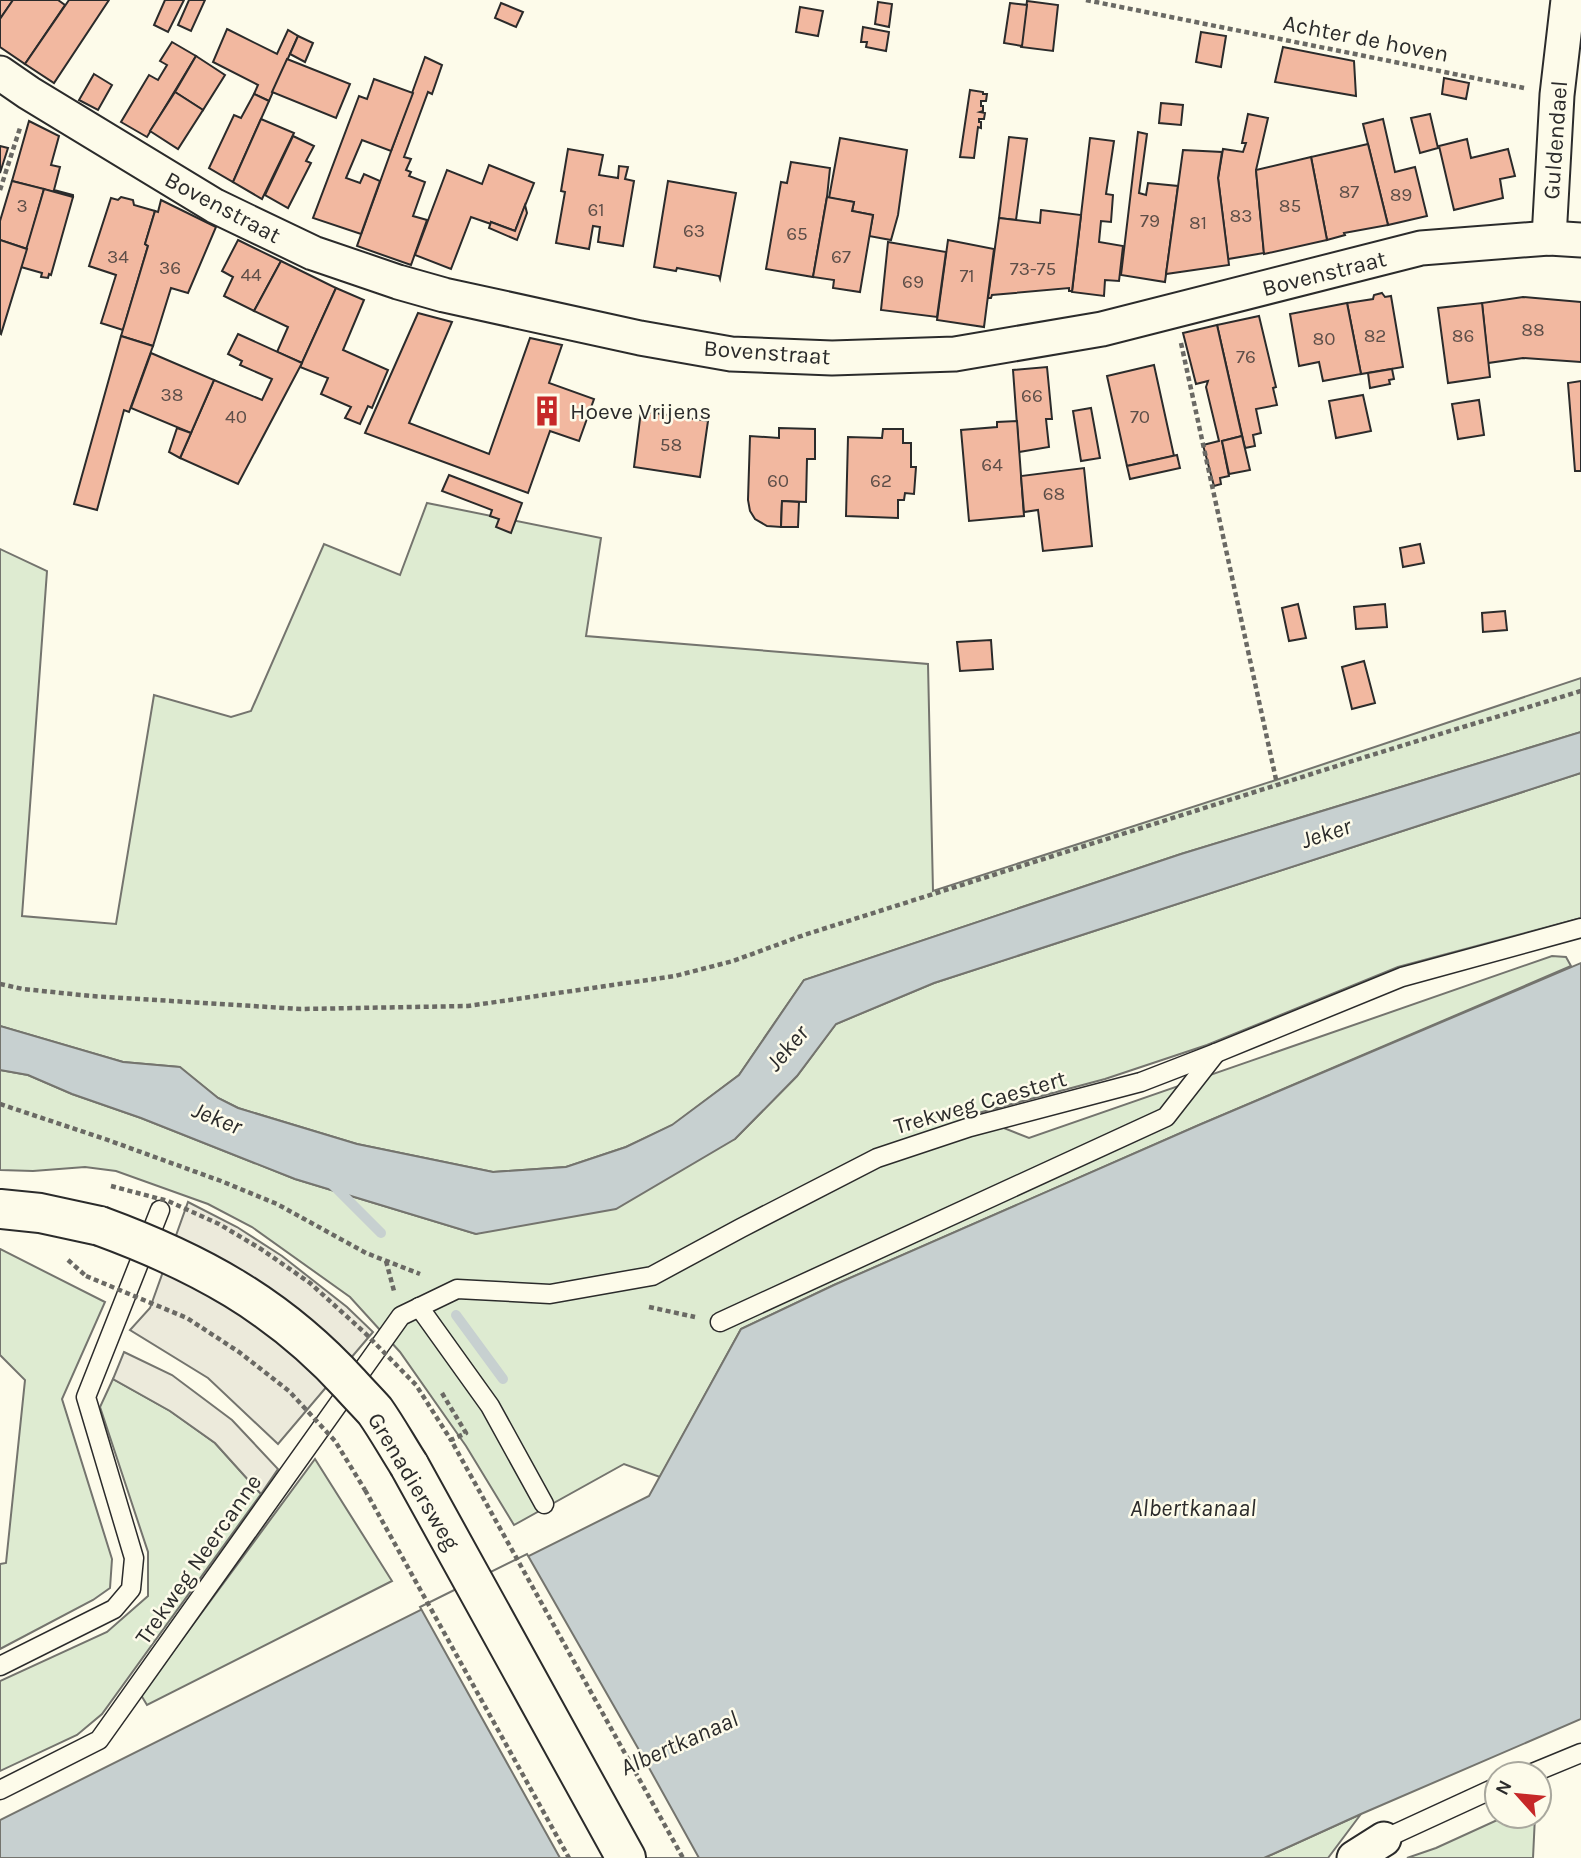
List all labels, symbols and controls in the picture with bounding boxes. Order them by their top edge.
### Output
street label: Achter de hoven [1281,9,1451,68]
street label: Guldendael [1538,80,1573,200]
street label: Bovenstraat [160,166,286,249]
house number: 87 [1339,181,1359,203]
house number: 89 [1390,184,1412,206]
house number: 3 [16,195,28,217]
house number: 85 [1279,195,1301,217]
house number: 61 [587,199,605,221]
house number: 83 [1230,205,1252,227]
house number: 79 [1140,210,1160,232]
house number: 81 [1189,212,1207,234]
house number: 63 [683,220,705,242]
house number: 65 [786,223,808,245]
street label: Bovenstraat [1259,245,1389,302]
house number: 34 [107,246,129,268]
house number: 67 [831,246,851,268]
house number: 36 [159,257,181,279]
house number: 73-75 [1010,258,1056,280]
house number: 44 [240,264,262,286]
house number: 71 [959,265,975,287]
house number: 69 [902,271,924,293]
house number: 88 [1521,319,1545,341]
house number: 82 [1364,325,1386,347]
house number: 86 [1452,325,1474,347]
house number: 80 [1313,328,1335,350]
street label: Bovenstraat [703,335,832,370]
house number: 76 [1236,346,1256,368]
house number: 38 [161,384,183,406]
house number: 66 [1021,385,1043,407]
building icon: Hoeve Vrijens [530,394,564,428]
place label: Hoeve Vrijens [570,398,711,425]
house number: 40 [225,406,247,428]
house number: 70 [1130,406,1150,428]
house number: 58 [660,434,682,456]
house number: 64 [981,454,1003,476]
house number: 60 [767,470,789,492]
house number: 62 [870,470,892,492]
house number: 68 [1043,483,1065,505]
water label: Jeker [1297,812,1355,854]
water label: Jeker [760,1019,815,1077]
street label: Trekweg Caestert [891,1065,1070,1140]
water label: Jeker [188,1095,247,1141]
street label: Grenadiersweg [362,1408,465,1555]
street label: Trekweg Neercanne [130,1469,267,1650]
water label: Albertkanaal [1130,1494,1256,1522]
water label: Albertkanaal [616,1705,742,1781]
north arrow [1483,1760,1553,1830]
text: N [1491,1777,1517,1799]

